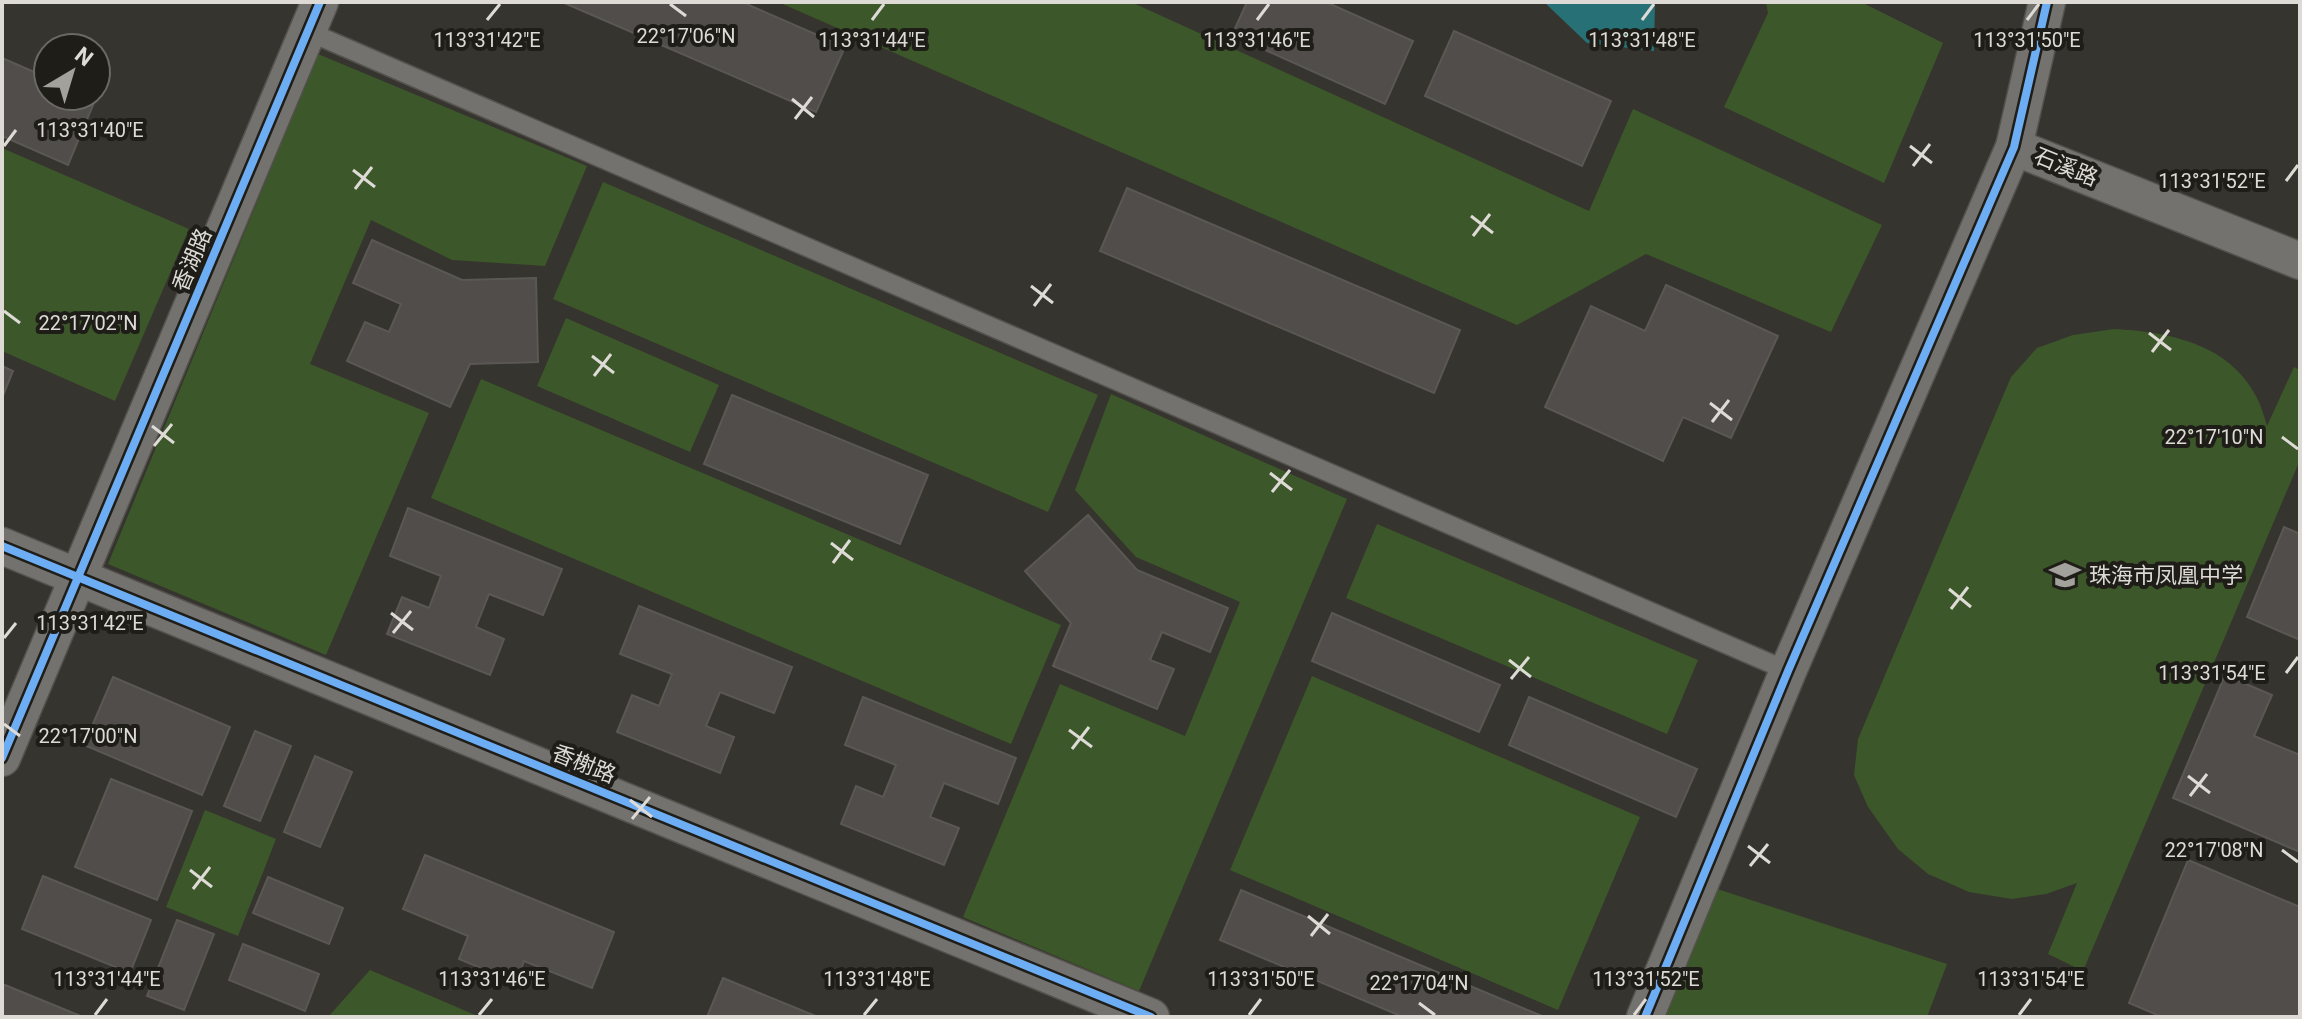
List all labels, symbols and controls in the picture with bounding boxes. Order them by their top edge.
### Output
text: 22°17'06"N [636,24,736,48]
text: 113°31'42"E [433,28,541,52]
text: 113°31'44"E [818,28,926,52]
text: 113°31'46"E [1203,28,1311,52]
text: 113°31'48"E [1588,28,1696,52]
text: 113°31'50"E [1973,28,2081,52]
north arrow [32,32,112,112]
text: N [70,42,98,71]
text: 113°31'40"E [36,118,144,142]
street label: 石溪路 [2031,143,2101,191]
text: 113°31'52"E [2158,169,2266,193]
street label: 香湖路 [168,225,216,295]
text: 22°17'02"N [38,311,138,335]
text: 22°17'10"N [2164,425,2264,449]
school or university icon: 珠海市凤凰中学 [2048,558,2082,592]
place label: 珠海市凤凰中学 [2089,563,2243,588]
text: 113°31'42"E [36,611,144,635]
text: 113°31'54"E [2158,661,2266,685]
text: 22°17'00"N [38,724,138,748]
street label: 香榭路 [549,740,619,788]
text: 22°17'08"N [2164,838,2264,862]
text: 113°31'44"E [53,967,161,991]
text: 113°31'46"E [438,967,546,991]
text: 113°31'48"E [823,967,931,991]
text: 113°31'50"E [1207,967,1315,991]
text: 113°31'52"E [1592,967,1700,991]
text: 113°31'54"E [1977,967,2085,991]
text: 22°17'04"N [1369,971,1469,995]

